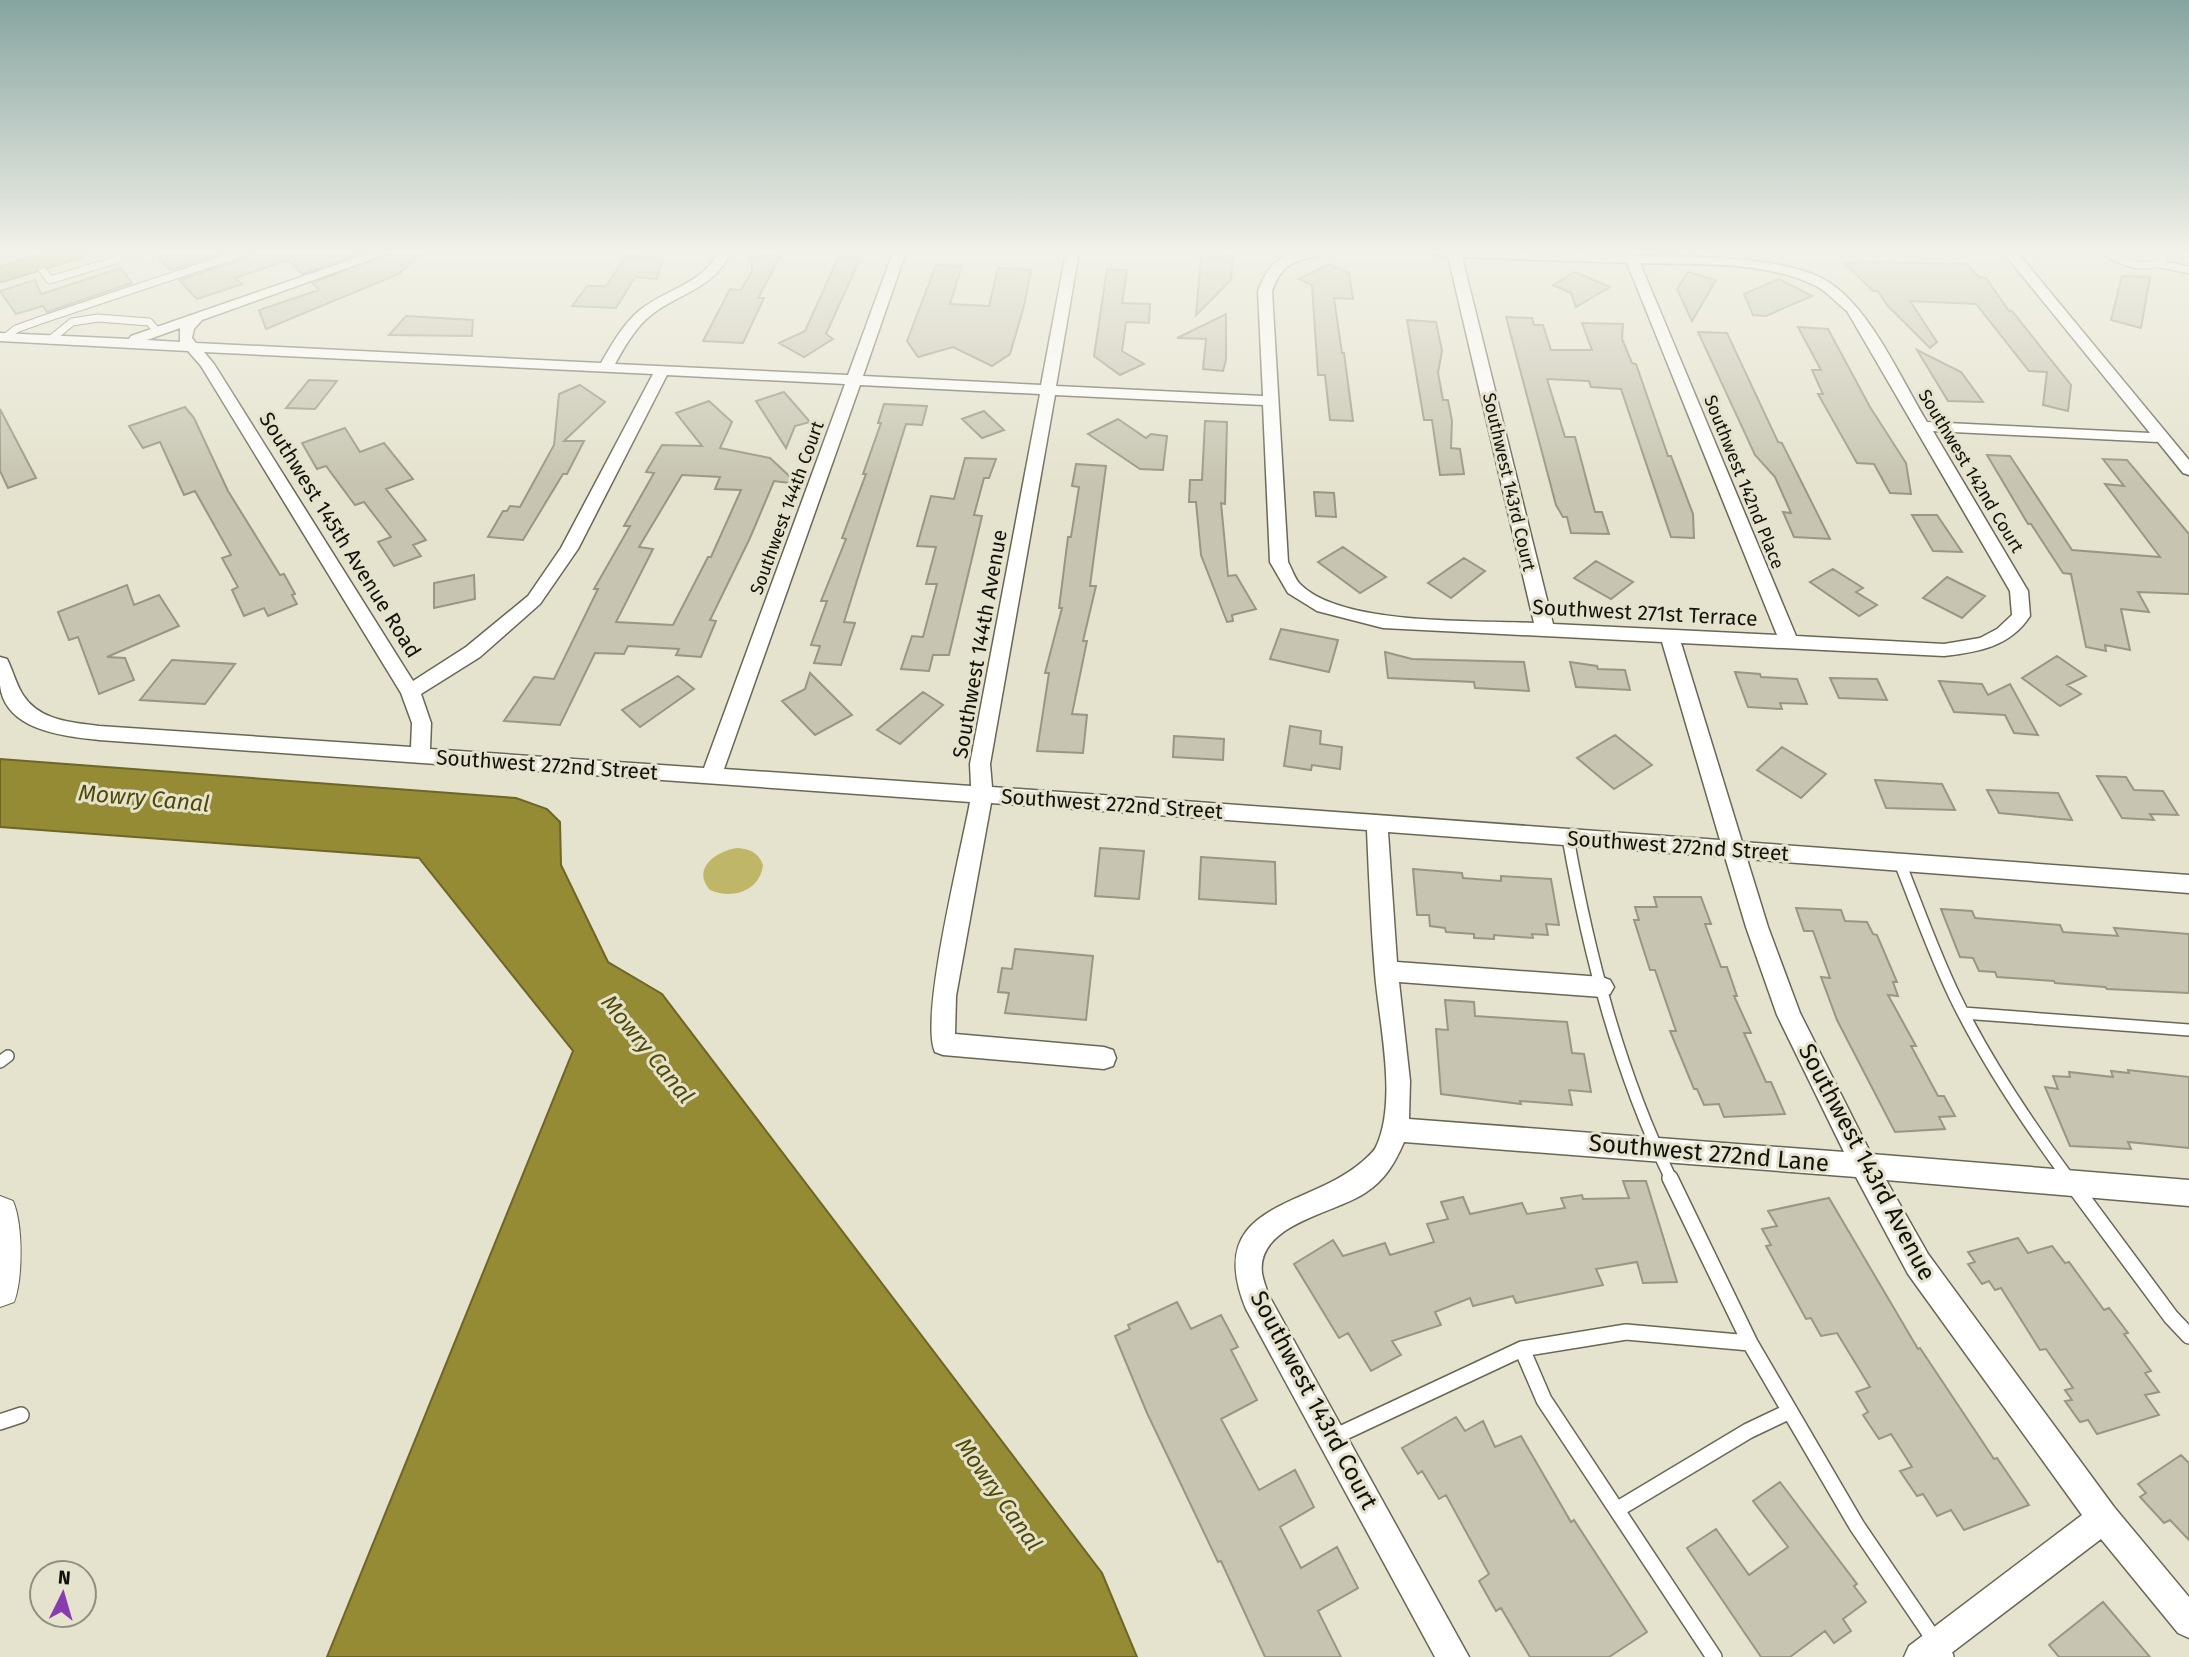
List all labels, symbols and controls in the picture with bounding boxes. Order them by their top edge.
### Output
street label: Southwest 142nd Court [1914,385,2029,557]
street label: Southwest 143rd Court [1478,391,1540,574]
street label: Southwest 142nd Place [1699,392,1789,572]
street label: Southwest 145th Avenue Road [254,407,426,663]
street label: Southwest 144th Court [745,418,829,598]
street label: Southwest 144th Avenue [947,528,1013,760]
street label: Southwest 271st Terrace [1532,594,1758,632]
street label: Southwest 272nd Street [435,744,659,786]
water label: Mowry Canal [77,778,211,818]
street label: Southwest 272nd Street [1000,783,1224,825]
street label: Southwest 272nd Street [1566,825,1790,867]
water label: Mowry Canal [596,989,700,1109]
street label: Southwest 143rd Avenue [1793,1039,1941,1285]
street label: Southwest 272nd Lane [1588,1129,1830,1177]
street label: Southwest 143rd Court [1245,1286,1384,1514]
water label: Mowry Canal [950,1432,1048,1556]
north arrow [28,1559,98,1629]
text: N [57,1566,72,1590]

